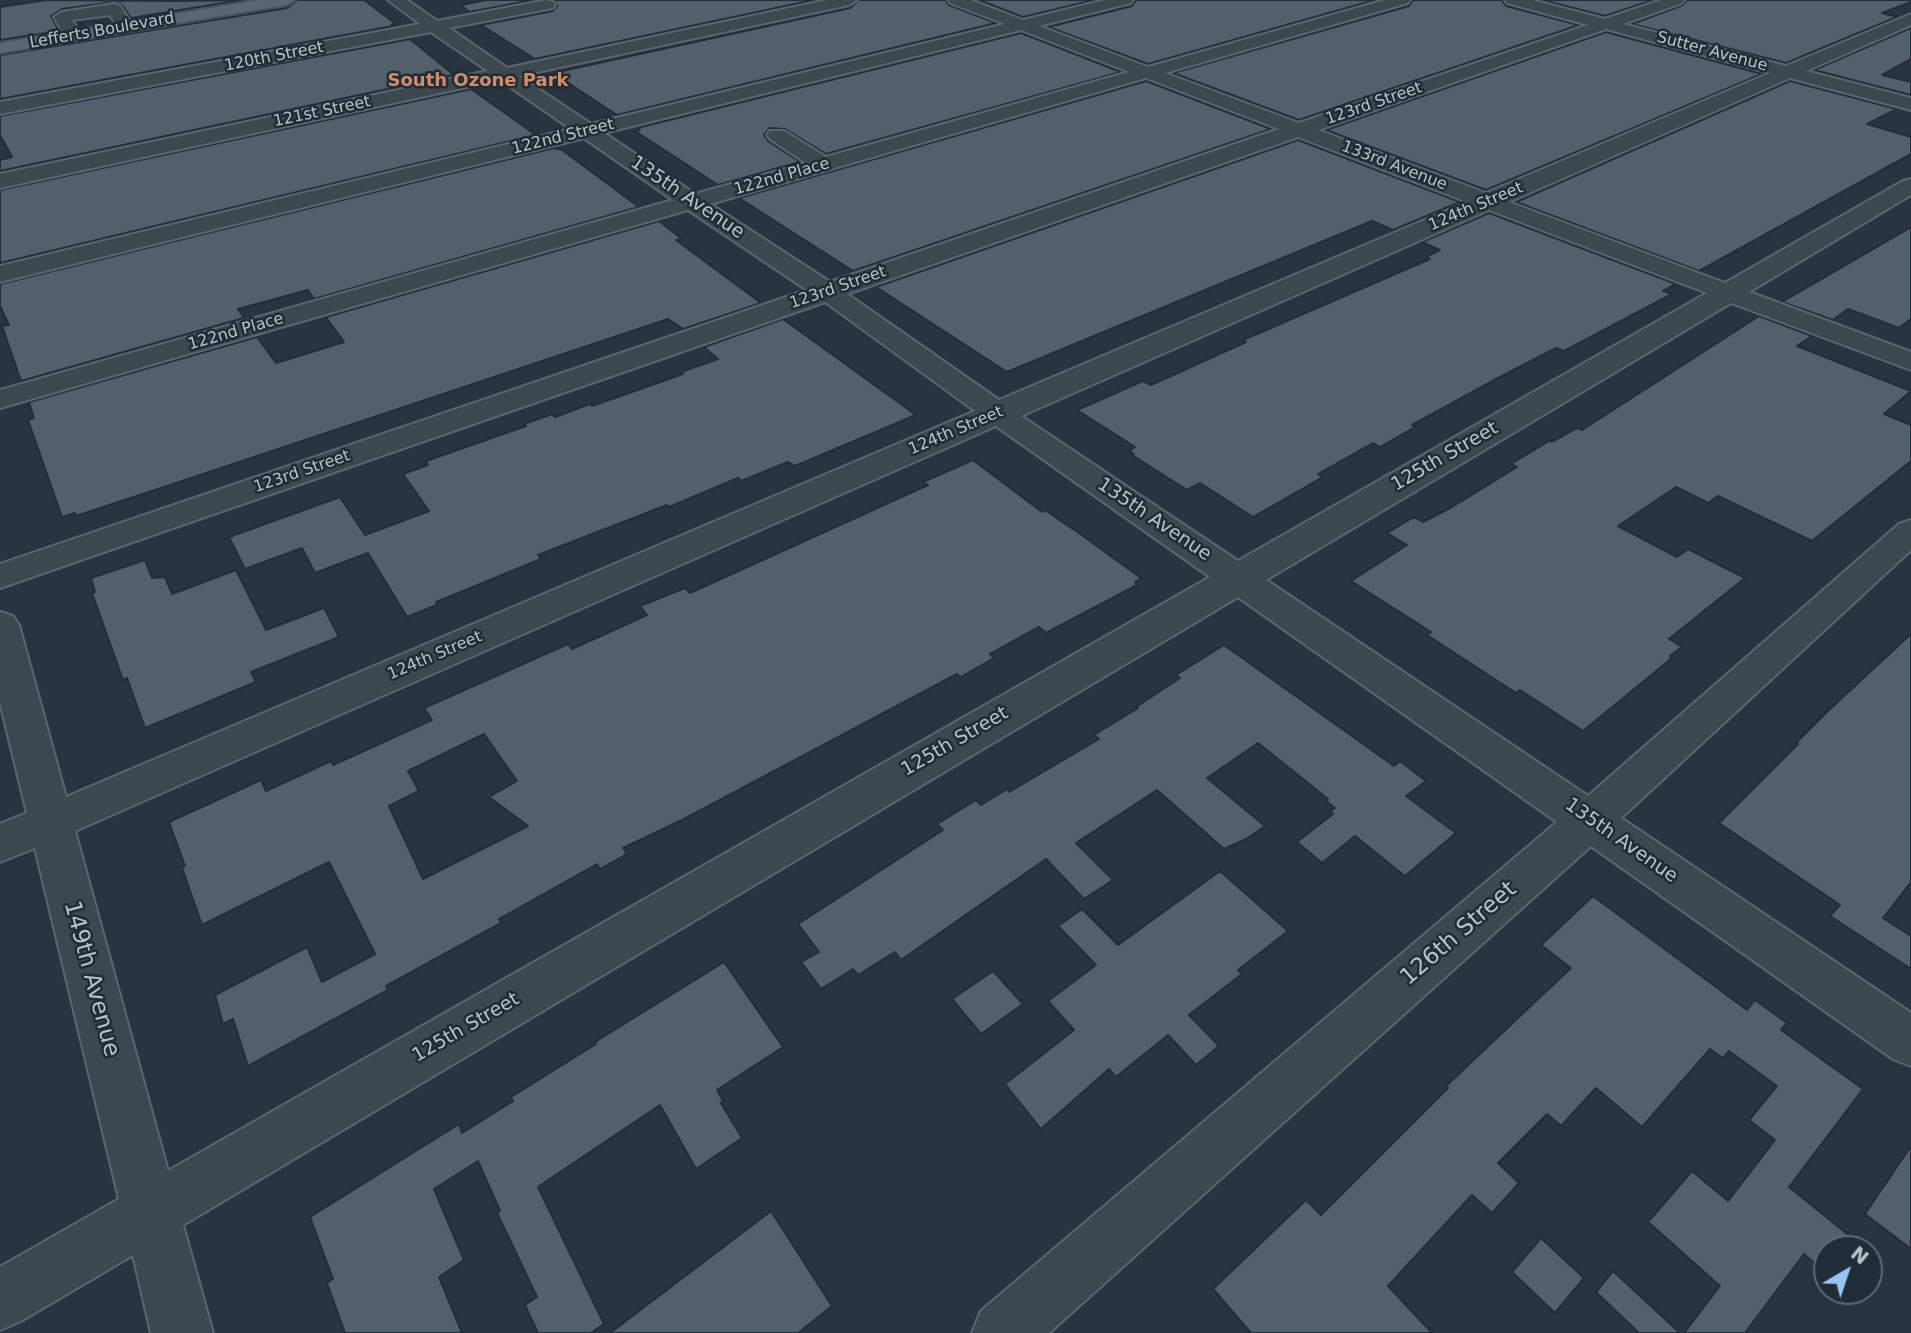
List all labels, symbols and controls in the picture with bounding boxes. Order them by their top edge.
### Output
street label: Lefferts Boulevard [28,9,176,53]
street label: Sutter Avenue [1655,28,1769,76]
street label: 120th Street [223,38,325,76]
district label: South Ozone Park [388,70,568,92]
street label: 123rd Street [1323,79,1425,129]
street label: 121st Street [272,92,372,132]
street label: 122nd Street [510,115,616,159]
street label: 133rd Avenue [1339,137,1449,195]
street label: 135th Avenue [626,152,748,244]
street label: 122nd Place [732,154,832,200]
street label: 124th Street [1426,178,1526,236]
street label: 123rd Street [787,263,889,313]
street label: 122nd Place [186,309,286,355]
street label: 124th Street [906,402,1006,460]
street label: 125th Street [1388,417,1502,497]
street label: 123rd Street [251,447,353,497]
street label: 135th Avenue [1093,474,1215,566]
street label: 124th Street [385,627,485,685]
street label: 125th Street [898,702,1012,782]
street label: 135th Avenue [1560,794,1682,888]
street label: 126th Street [1395,876,1523,992]
street label: 149th Avenue [57,898,125,1060]
street label: 125th Street [409,988,523,1068]
north arrow [1813,1235,1883,1305]
text: N [1847,1242,1873,1269]

